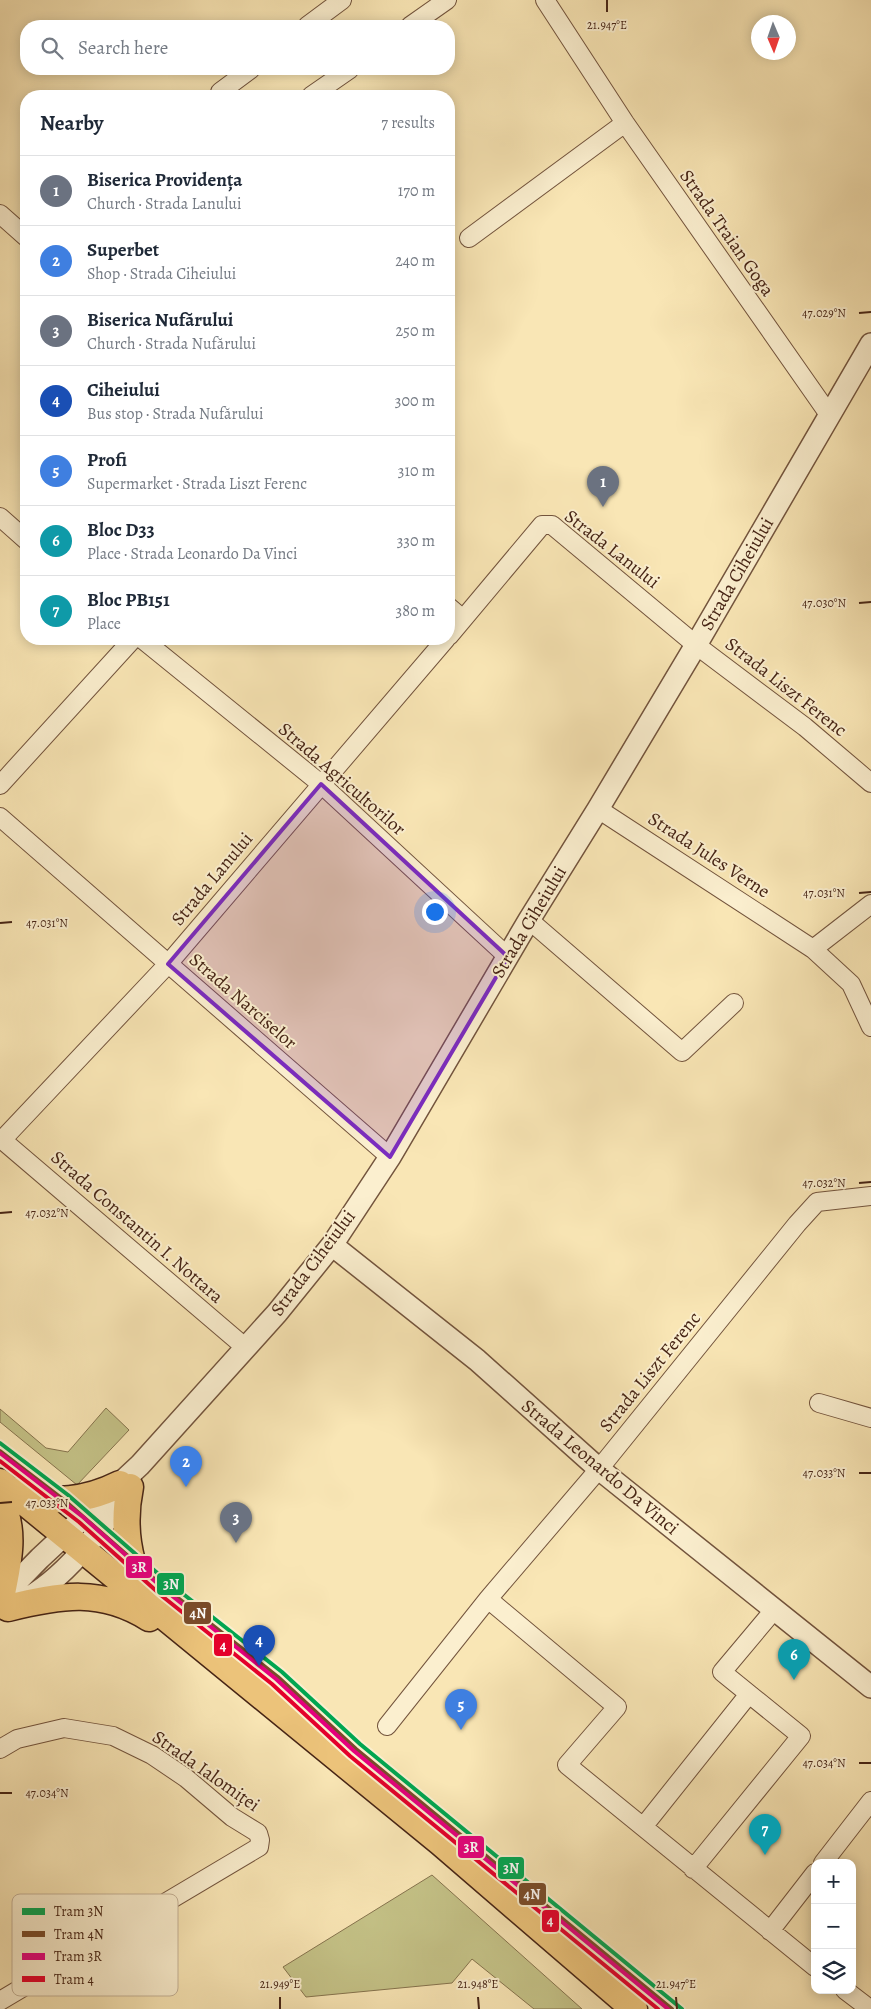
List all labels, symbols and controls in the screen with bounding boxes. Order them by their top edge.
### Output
north arrow [751,15,796,60]
text: 21.947°E [587,17,627,33]
search box [20,20,455,75]
icon: search [38,34,66,62]
text: Search here [78,35,168,61]
text: Nearby [40,109,103,137]
text: 7 results [381,112,435,134]
street label: Strada Traian Goga [674,164,780,302]
text: Biserica Providența [87,167,242,193]
text: 1 [53,180,59,202]
text: 170 m [398,180,435,202]
text: Church · Strada Lanului [87,193,241,215]
text: Superbet [87,237,159,263]
text: 2 [52,250,60,272]
text: 240 m [395,250,435,272]
text: Shop · Strada Ciheiului [87,263,236,285]
text: 47.029°N [802,305,846,321]
text: Biserica Nufărului [87,307,233,333]
text: 3 [53,320,59,342]
text: 250 m [396,320,435,342]
text: Church · Strada Nufărului [87,333,256,355]
text: Ciheiului [87,377,160,403]
text: 4 [52,390,60,412]
text: 300 m [395,390,435,412]
text: Bus stop · Strada Nufărului [87,403,263,425]
text: Profi [87,447,127,473]
text: 5 [53,460,59,482]
text: 310 m [398,460,435,482]
pin: 1 [587,466,619,507]
text: Supermarket · Strada Liszt Ferenc [87,473,307,495]
street label: Strada Lanului [559,503,665,595]
street label: Strada Ciheiului [694,513,780,635]
text: Bloc D33 [87,517,155,543]
text: 6 [52,530,60,552]
text: 330 m [397,530,435,552]
text: Place · Strada Leonardo Da Vinci [87,543,298,565]
text: Bloc PB151 [87,587,170,613]
text: 47.030°N [802,595,846,611]
text: 7 [53,600,59,622]
text: 380 m [396,600,435,622]
text: Place [87,613,121,635]
street label: Strada Liszt Ferenc [720,631,852,743]
street label: Strada Agricultorilor [273,716,411,842]
street label: Strada Jules Verne [643,806,775,904]
street label: Strada Lanului [165,827,259,931]
street label: Strada Ciheiului [485,861,573,983]
text: 47.031°N [803,885,845,901]
your location [422,899,448,925]
text: 47.031°N [26,915,68,931]
street label: Strada Narciselor [183,947,303,1055]
street label: Strada Constantin I. Nottara [45,1145,229,1309]
text: 47.032°N [802,1175,846,1191]
text: 47.032°N [25,1205,69,1221]
street label: Strada Ciheiului [265,1205,361,1321]
street label: Strada Liszt Ferenc [593,1306,707,1438]
street label: Strada Leonardo Da Vinci [516,1393,684,1541]
pin: 2 [170,1446,202,1487]
text: 47.033°N [803,1465,846,1481]
text: 47.033°N [26,1495,69,1511]
pin: 3 [220,1502,252,1543]
line badge: 3R [125,1555,153,1579]
text: 3R [132,1558,147,1577]
line badge: 3N [156,1572,185,1596]
text: 3N [163,1575,179,1594]
line badge: 4N [183,1601,212,1625]
text: 4N [190,1604,206,1623]
pin: 4 [243,1625,275,1666]
line badge: 4 [213,1633,233,1657]
text: 4 [220,1636,227,1655]
pin: 6 [778,1639,810,1680]
pin: 5 [445,1689,477,1730]
street label: Strada Ialomiței [147,1724,265,1818]
text: 47.034°N [802,1755,846,1771]
text: 47.034°N [25,1785,69,1801]
pin: 7 [749,1814,781,1855]
line badge: 3R [457,1835,485,1859]
text: 3R [464,1838,479,1857]
line badge: 3N [497,1856,525,1880]
text: 3N [503,1859,519,1878]
map controls [811,1859,856,1994]
button: + [811,1859,856,1904]
line badge: 4N [518,1882,547,1906]
text: 4N [524,1885,540,1904]
legend [12,1894,178,1996]
text: Tram 3N [54,1902,103,1921]
button: − [811,1904,856,1949]
line badge: 4 [541,1909,560,1933]
text: 4 [547,1911,554,1930]
text: Tram 4N [54,1925,104,1944]
text: Tram 3R [54,1947,102,1966]
button: layers [811,1949,856,1994]
text: Tram 4 [54,1970,94,1989]
text: 21.949°E [260,1976,300,1992]
text: 21.948°E [458,1976,498,1992]
text: 21.947°E [656,1976,696,1992]

